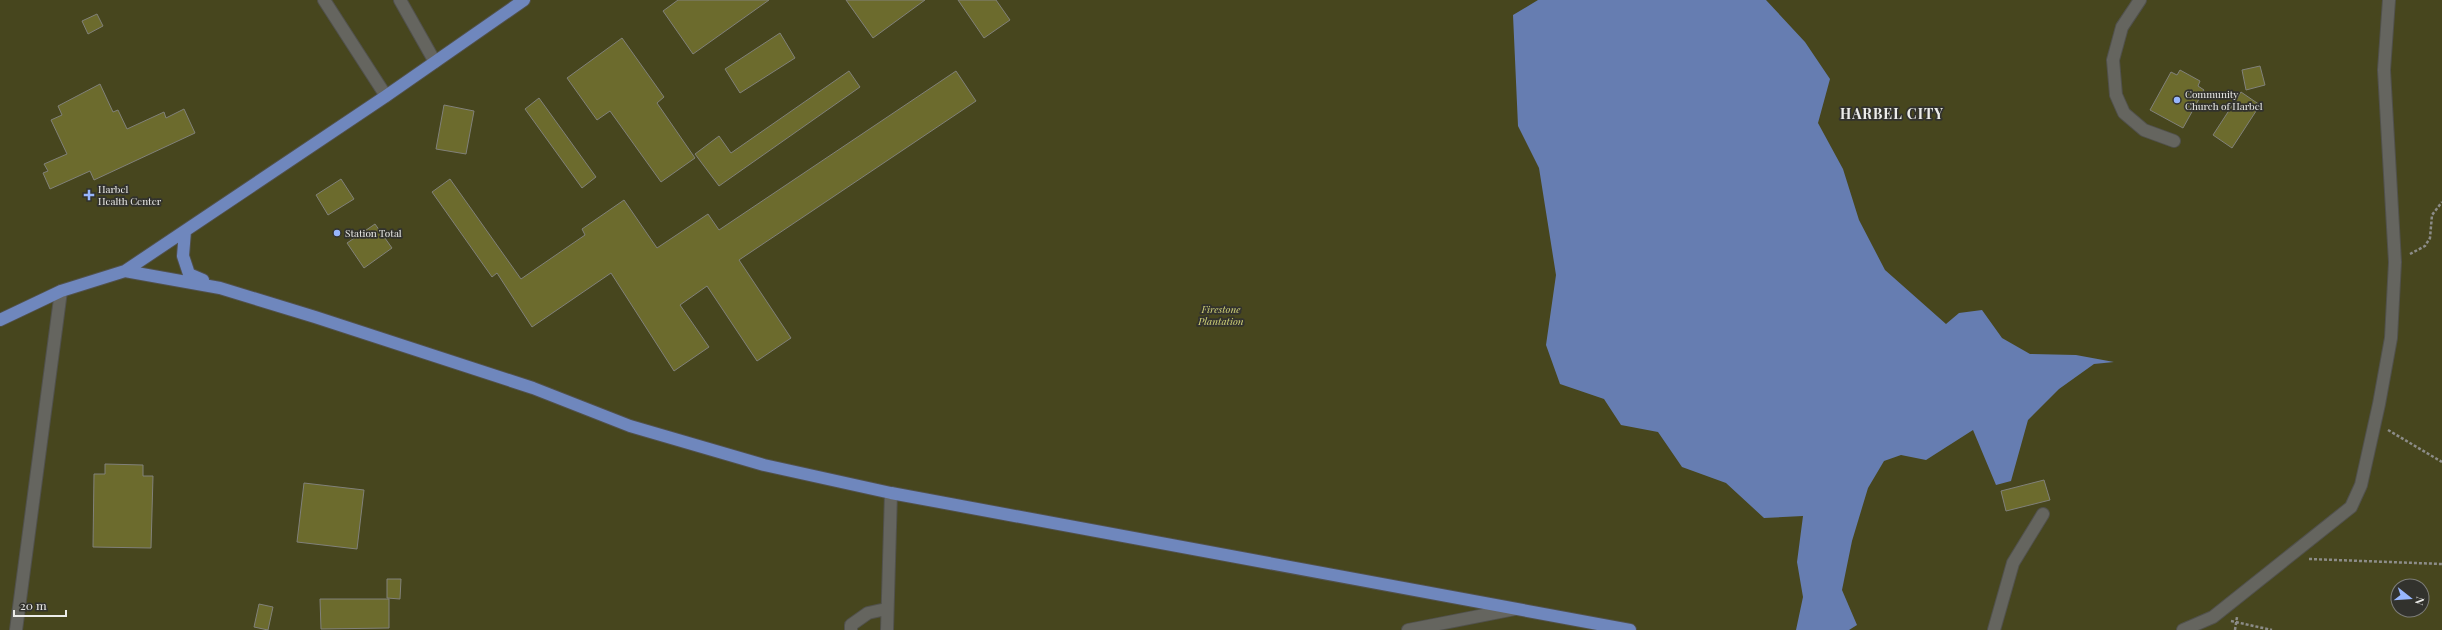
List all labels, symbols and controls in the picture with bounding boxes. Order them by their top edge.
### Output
place label: Community Church of Harbel [2185,87,2263,113]
marker: Community Church of Harbel [2172,95,2182,105]
district label: HARBEL CITY [1840,104,1944,123]
place label: Harbel Health Center [98,182,162,208]
marker: Harbel Health Center [83,189,95,201]
place label: Station Total [345,226,402,240]
marker: Station Total [332,228,342,238]
park label: Firestone Plantation [1197,302,1244,328]
north arrow [2390,578,2430,618]
scale bar [14,592,66,618]
text: N [2412,595,2428,607]
text: 20 m [20,597,47,613]

